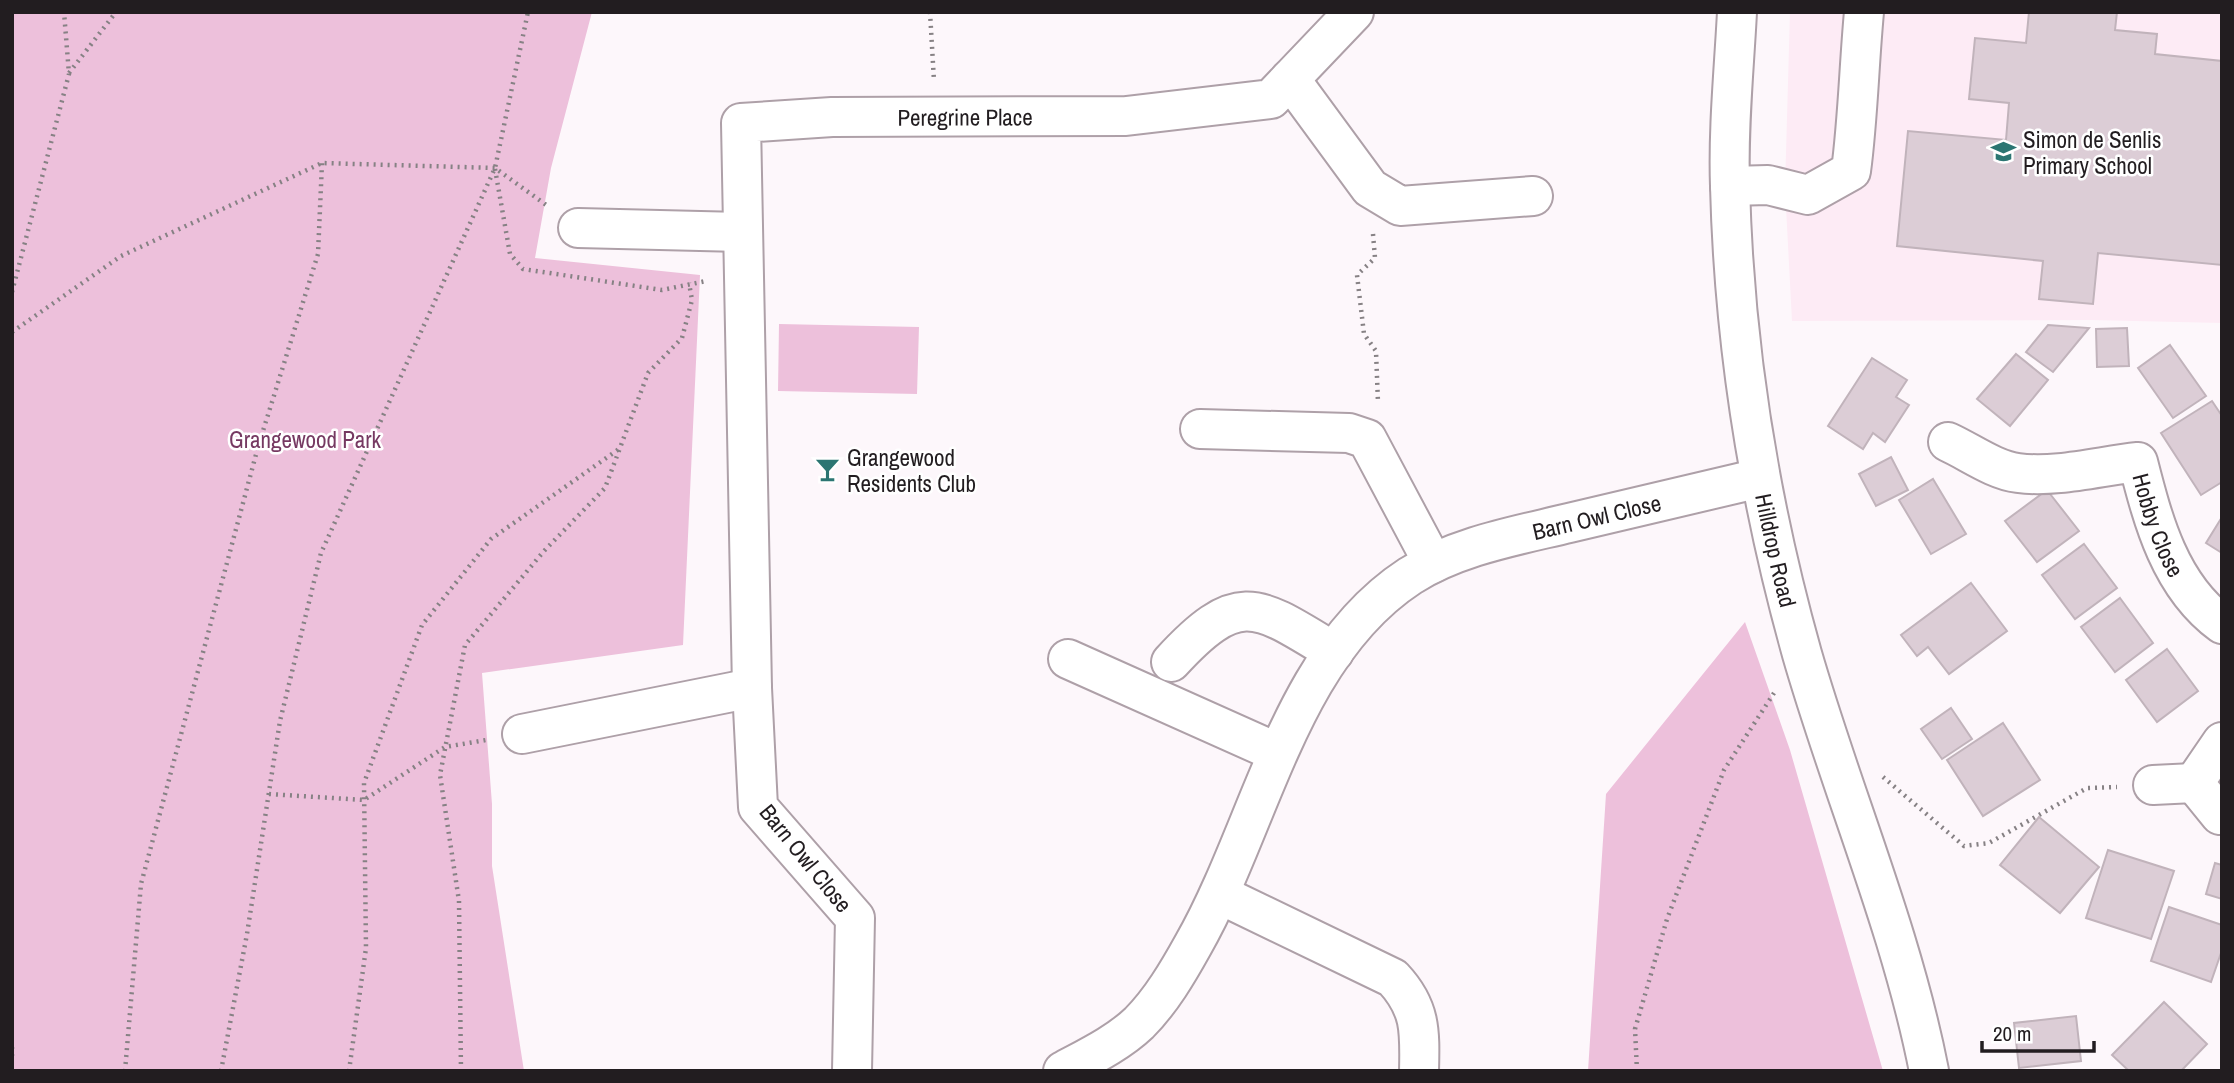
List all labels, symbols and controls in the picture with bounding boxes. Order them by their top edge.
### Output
street label: Peregrine Place [897,101,1033,132]
place label: Simon de Senlis Primary School [2023,124,2161,181]
school or university icon: Simon de Senlis Primary School [1989,138,2017,166]
park label: Grangewood Park [229,424,382,455]
place label: Grangewood Residents Club [847,442,976,499]
bar icon: Grangewood Residents Club [813,456,841,484]
street label: Hobby Close [2126,470,2192,582]
street label: Barn Owl Close [1529,486,1664,547]
street label: Hilldrop Road [1749,491,1804,610]
street label: Barn Owl Close [753,797,859,919]
scale bar [1982,1010,2094,1054]
text: 20 m [1993,1019,2031,1048]

